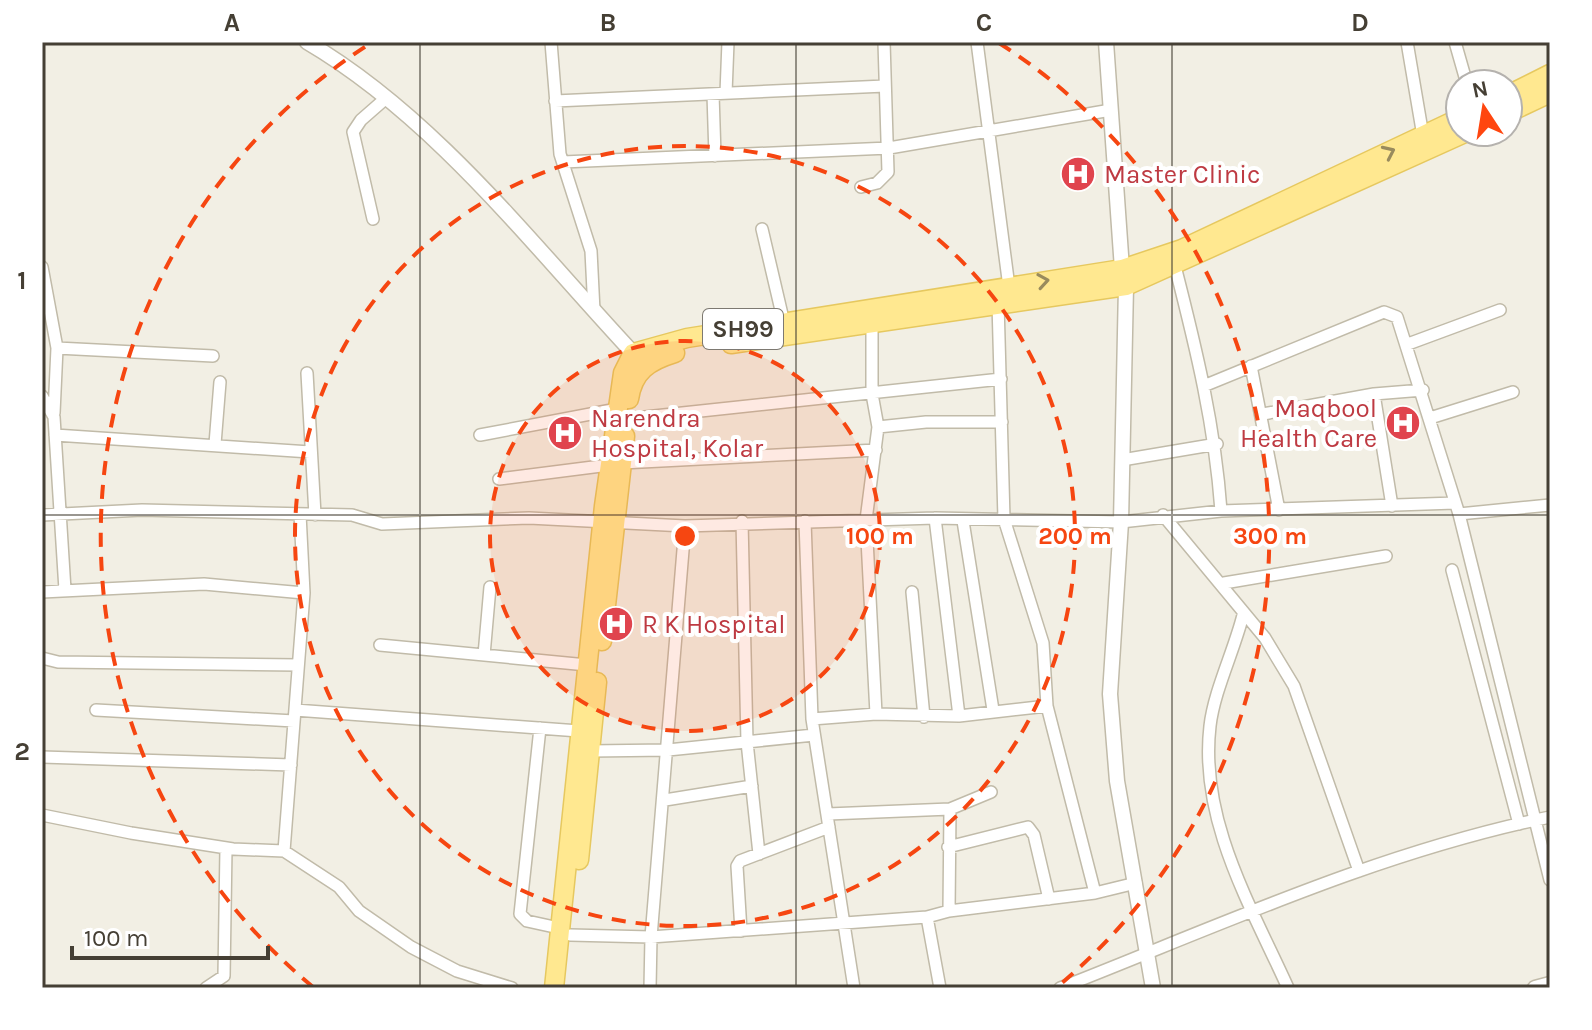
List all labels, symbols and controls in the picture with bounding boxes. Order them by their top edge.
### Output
text: A [224,7,240,38]
text: B [600,7,616,38]
text: C [976,7,992,38]
text: D [1351,7,1369,38]
north arrow [1444,68,1524,148]
text: N [1470,75,1490,104]
one-way arrow [1381,146,1396,162]
hospital icon: Master Clinic [1059,155,1097,193]
place label: Master Clinic [1104,159,1261,190]
text: 1 [17,265,27,296]
one-way arrow [1037,273,1050,290]
road number: SH99 [703,309,783,349]
place label: Maqbool Health Care [1240,393,1377,454]
place label: Narendra Hospital, Kolar [591,403,764,464]
hospital icon: Maqbool Health Care [1384,404,1422,442]
hospital icon: Narendra Hospital, Kolar [546,414,584,452]
centre of rings [671,522,699,550]
text: 100 m [846,522,914,550]
text: 200 m [1038,522,1112,550]
text: 300 m [1233,522,1307,550]
hospital icon: R K Hospital [597,605,635,643]
place label: R K Hospital [642,609,786,640]
text: 2 [14,736,30,767]
scale bar [72,910,268,960]
text: 100 m [84,924,149,952]

